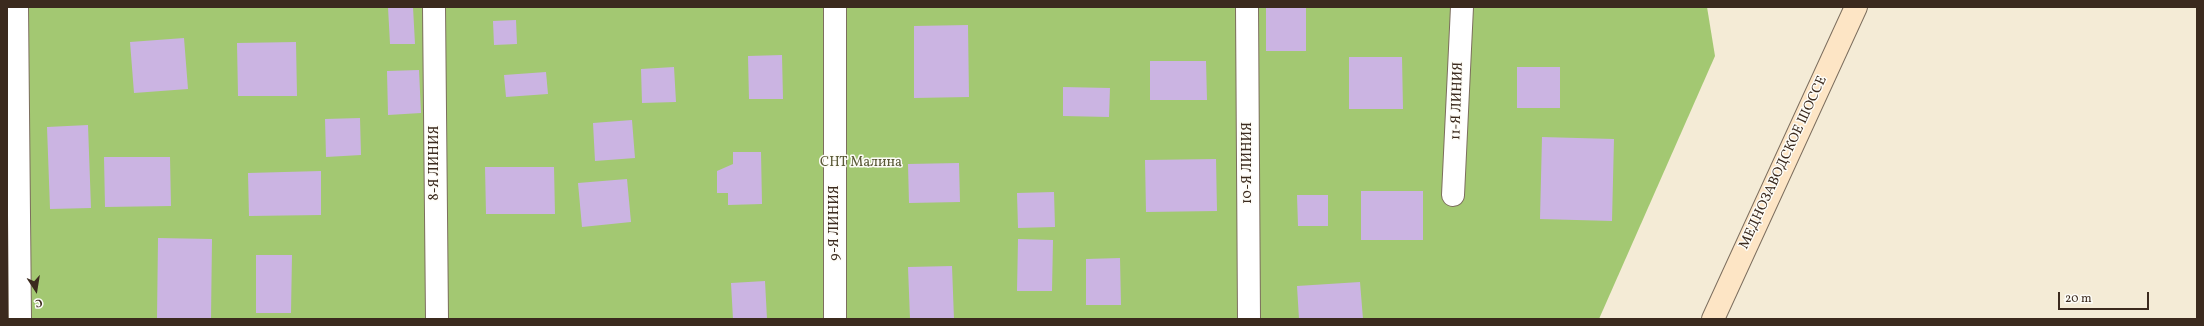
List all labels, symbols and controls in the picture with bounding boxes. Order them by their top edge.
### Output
street label: 11-Я ЛИНИЯ [1448,62,1468,140]
street label: МЕДНОЗАВОДСКОЕ ШОССЕ [1736,74,1832,252]
street label: 10-Я ЛИНИЯ [1240,122,1256,204]
street label: 8-Я ЛИНИЯ [427,126,443,200]
park label: СНТ Малина [820,155,902,171]
street label: 9-Я ЛИНИЯ [827,185,843,261]
north arrow [16,270,56,310]
scale bar [2060,284,2151,310]
text: 20 m [2065,291,2092,307]
text: С [34,294,44,310]

